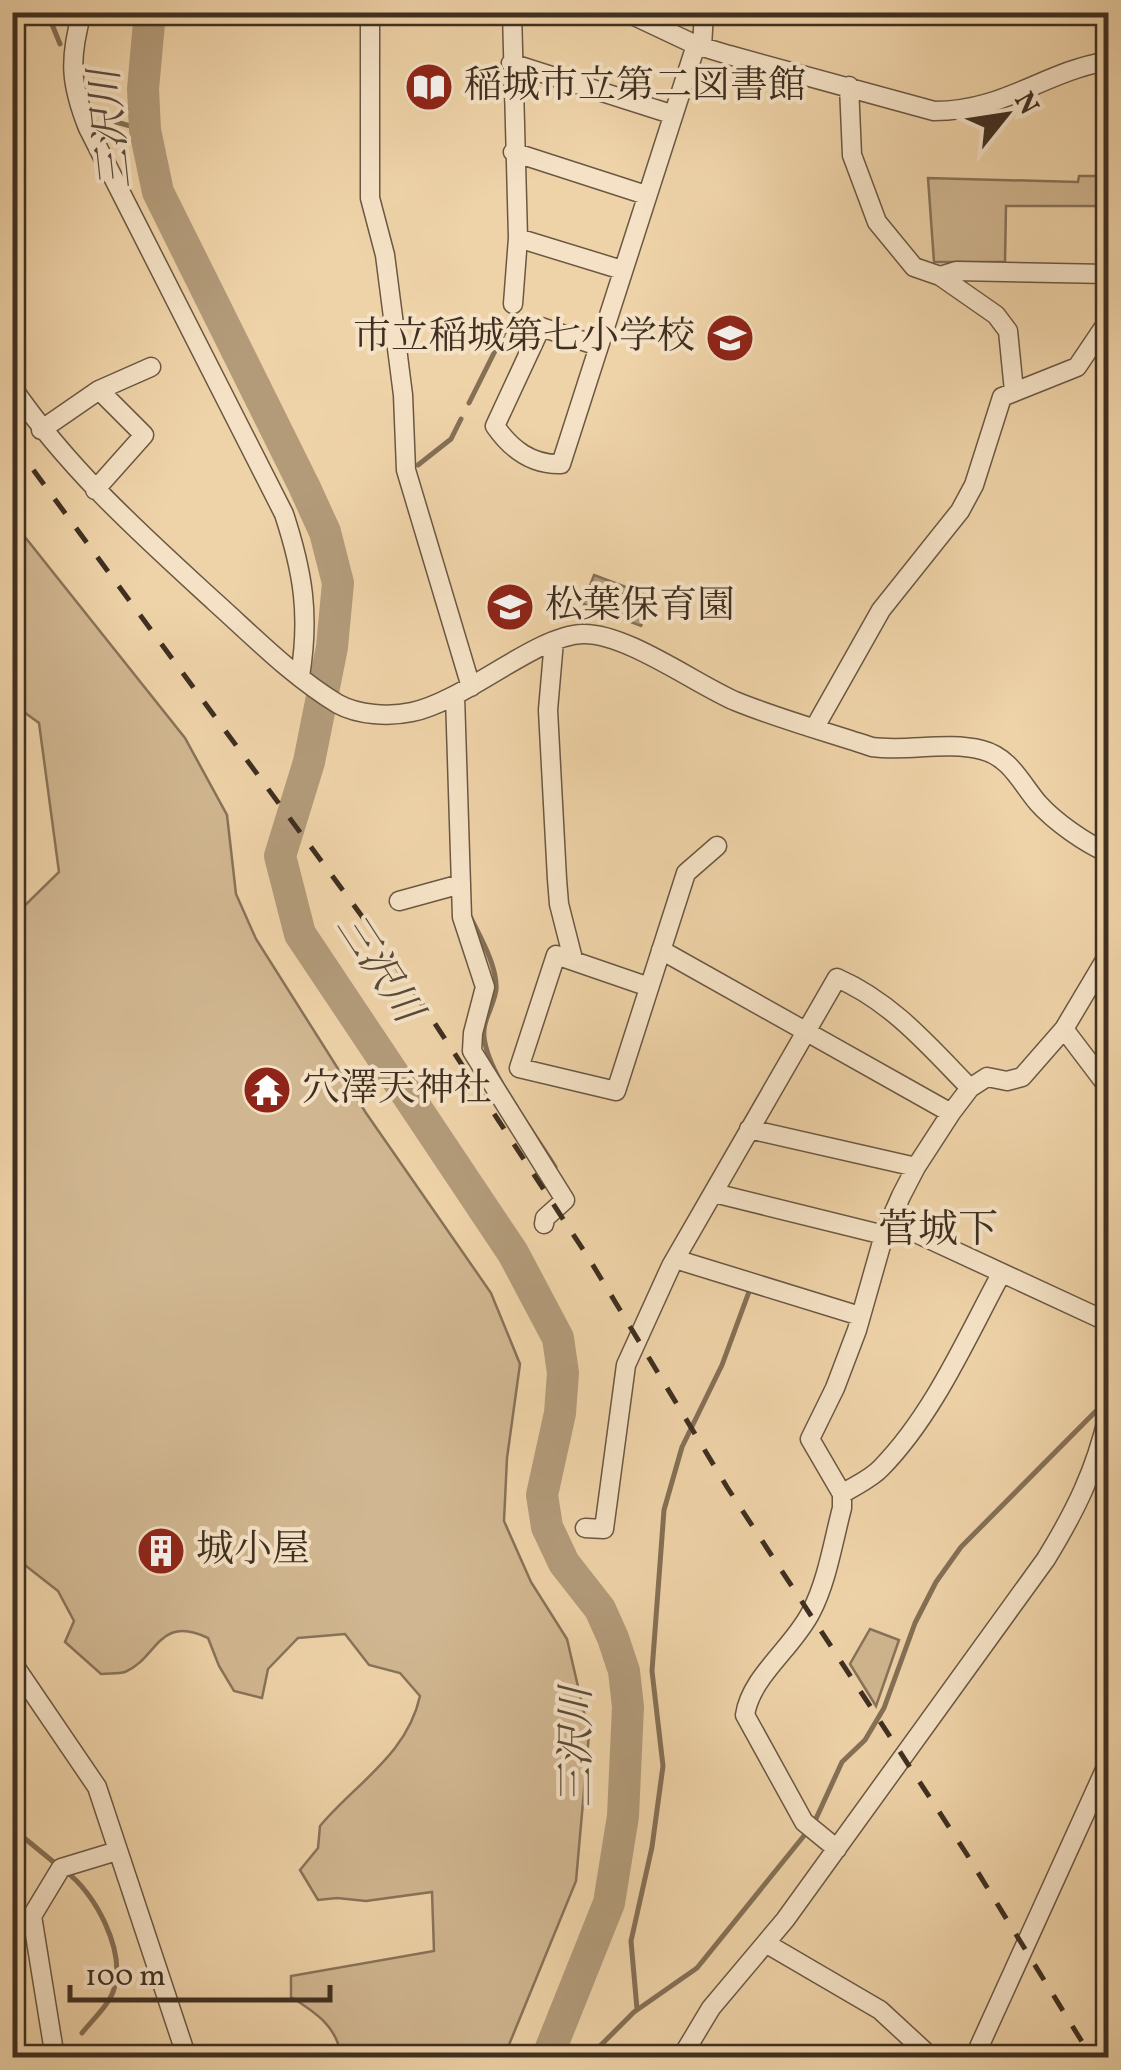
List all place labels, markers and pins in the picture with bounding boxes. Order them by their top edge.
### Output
library icon: 稲城市立第二図書館 [403,61,455,113]
place label: 稲城市立第二図書館 [464,61,806,114]
place label: 市立稲城第七小学校 [353,312,695,365]
school or university icon: 市立稲城第七小学校 [704,312,756,364]
school or university icon: 松葉保育園 [484,581,536,633]
place label: 松葉保育園 [545,581,735,634]
temple icon: 穴澤天神社 [241,1064,293,1116]
place label: 穴澤天神社 [302,1064,492,1117]
building icon: 城小屋 [135,1525,187,1577]
place label: 城小屋 [196,1525,310,1578]

